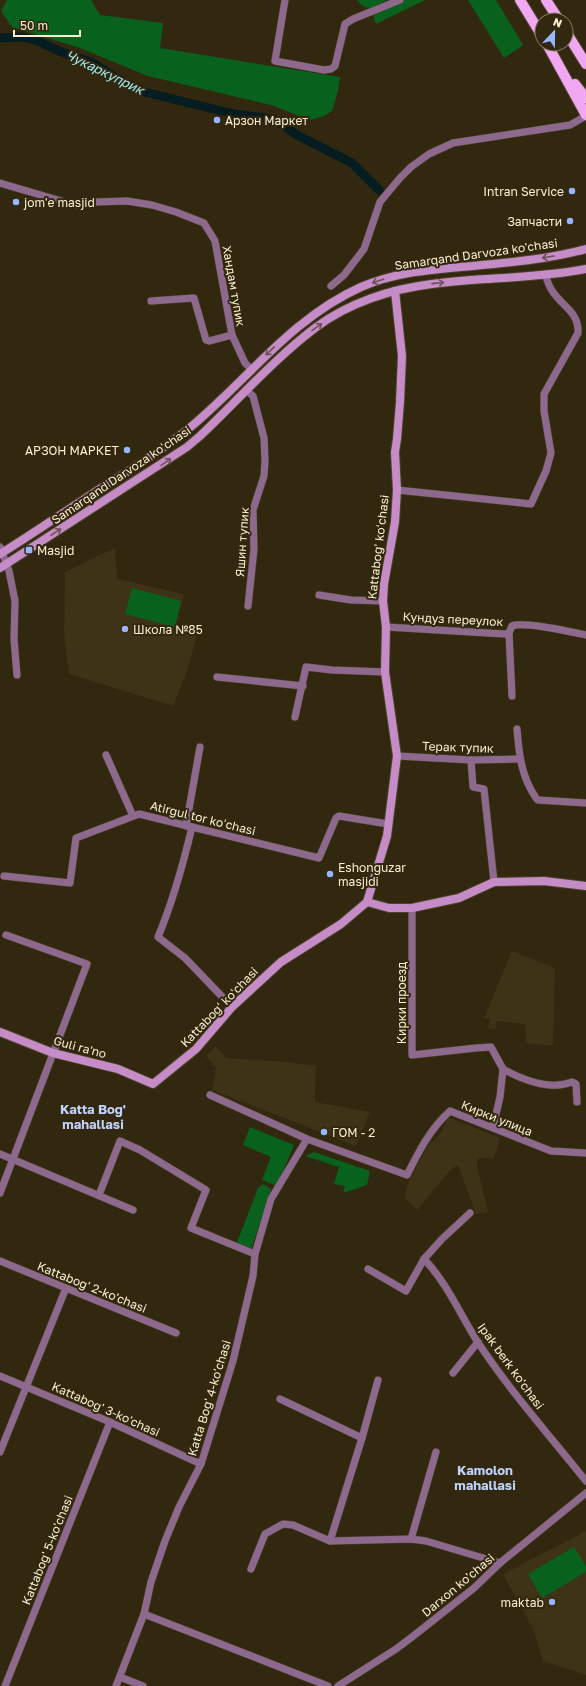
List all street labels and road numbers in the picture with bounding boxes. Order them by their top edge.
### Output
street label: Samarqand Darvoza ko'chasi [393,235,559,273]
street label: Хандам тупик [219,244,249,328]
street label: Samarqand Darvoza koʻchasi [48,423,194,527]
street label: Kattabogʻ koʻchasi [364,494,392,600]
street label: Яшин тупик [232,507,252,577]
street label: Кундуз переулок [402,609,504,629]
street label: Терак тупик [422,738,494,756]
street label: Atirgul tor koʻchasi [149,798,257,838]
street label: Кирки проезд [394,962,409,1044]
street label: Kattabogʻ koʻchasi [177,964,261,1050]
street label: Guli ra'no [52,1033,108,1061]
street label: Кирки улица [459,1097,535,1139]
street label: Kattabog' 2-ko'chasi [35,1258,149,1316]
street label: Ipak berk ko'chasi [475,1320,547,1412]
street label: Katta Bog' 4-ko'chasi [184,1338,234,1458]
street label: Kattabog' 3-ko'chasi [50,1378,162,1440]
street label: Kattabog' 5-ko'chasi [18,1493,76,1607]
street label: Darxon ko'chasi [419,1550,497,1620]

